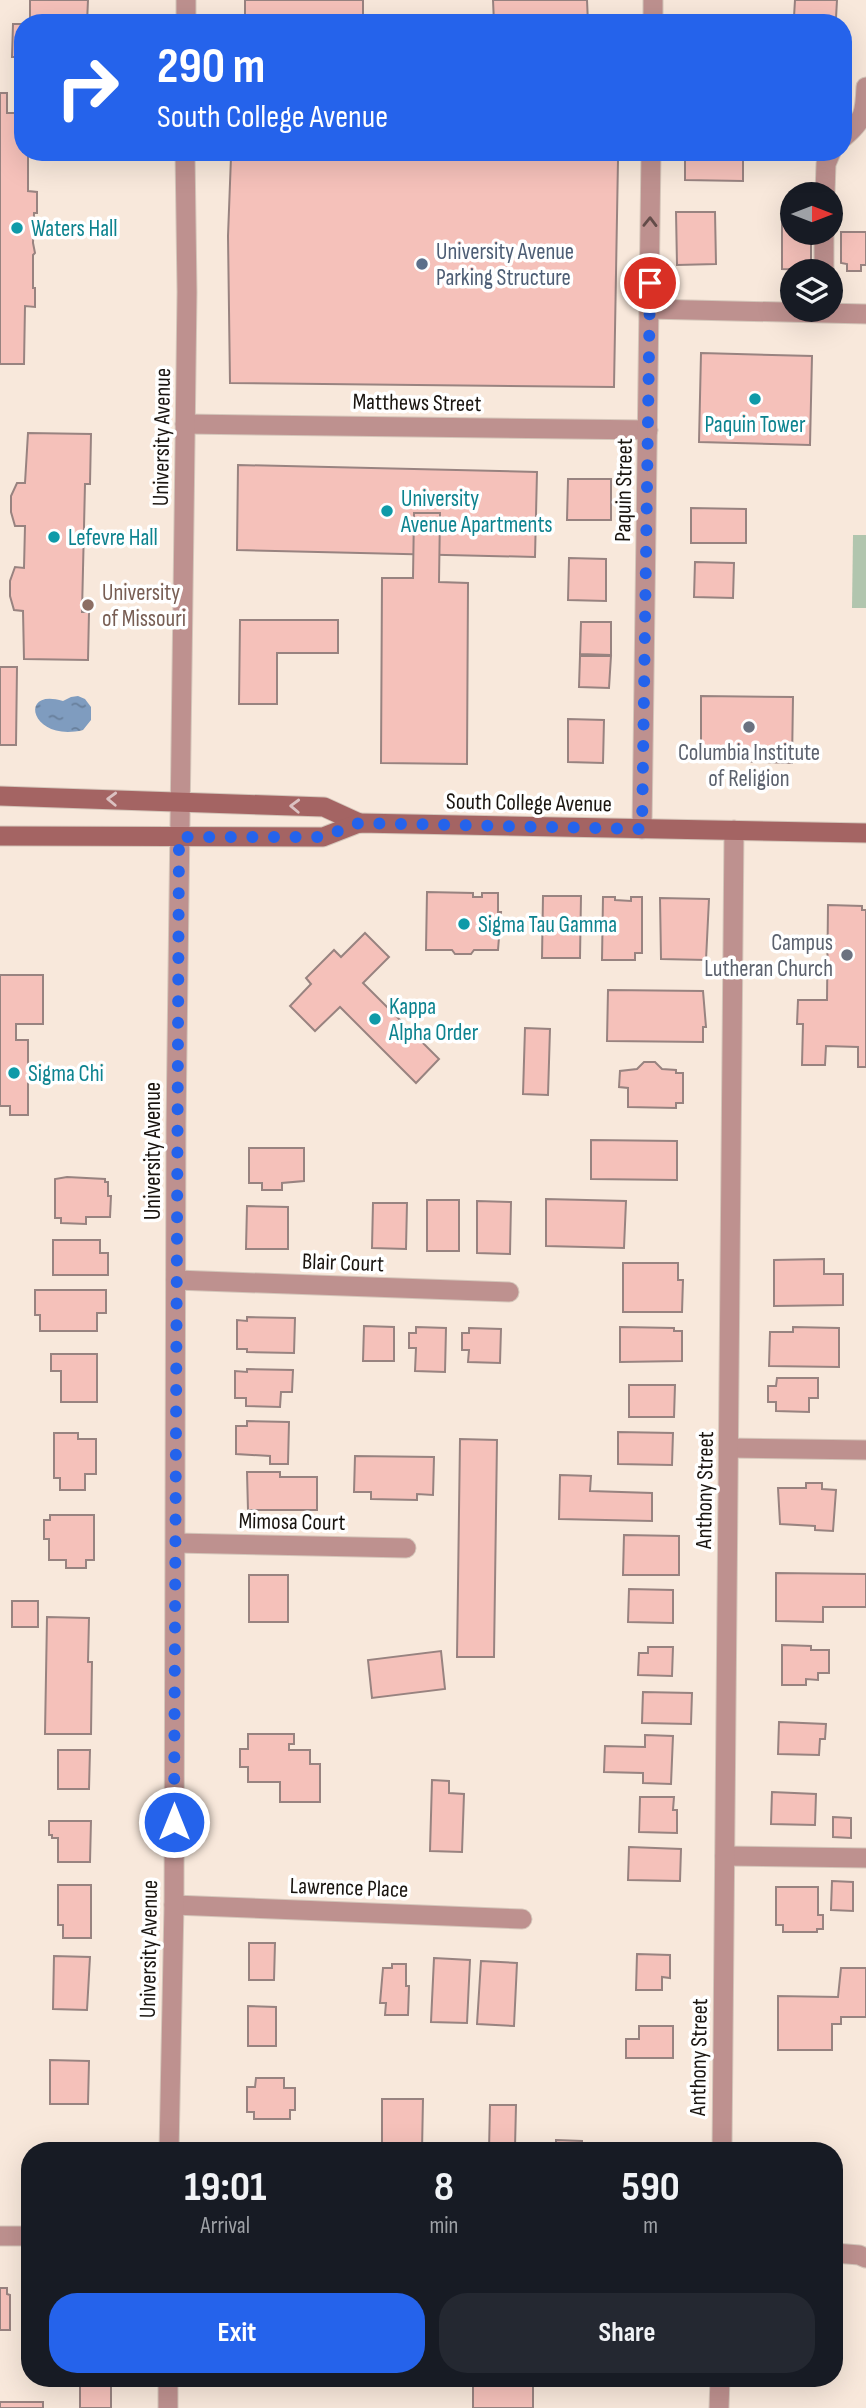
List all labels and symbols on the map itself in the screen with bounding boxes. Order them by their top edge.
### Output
north arrow [780,182,844,245]
place label: Waters Hall [31,215,118,243]
one-way arrow [643,216,658,227]
marker: Waters Hall [9,220,25,236]
place label: University Avenue Parking Structure [436,238,574,292]
pin [620,253,680,313]
marker: University Avenue Parking Structure [414,256,430,272]
street label: University Avenue [147,368,177,506]
street label: Matthews Street [352,388,482,418]
marker: Paquin Tower [747,391,763,407]
place label: Paquin Tower [704,411,806,439]
street label: Paquin Street [609,438,639,542]
place label: University Avenue Apartments [400,485,553,539]
marker: University Avenue Apartments [379,503,395,519]
place label: Lefevre Hall [68,524,158,552]
marker: Lefevre Hall [46,529,62,545]
place label: University of Missouri [102,579,186,633]
marker: University of Missouri [80,597,96,613]
marker: Columbia Institute of Religion [741,719,757,735]
place label: Columbia Institute of Religion [678,739,820,793]
street label: South College Avenue [446,788,612,818]
one-way arrow [106,792,117,807]
one-way arrow [289,798,300,813]
place label: Sigma Tau Gamma [478,911,617,939]
marker: Sigma Tau Gamma [456,916,472,932]
place label: Campus Lutheran Church [704,929,833,983]
marker: Campus Lutheran Church [839,947,855,963]
place label: Kappa Alpha Order [388,993,479,1047]
marker: Kappa Alpha Order [367,1011,383,1027]
place label: Sigma Chi [28,1060,104,1088]
marker: Sigma Chi [6,1065,22,1081]
street label: University Avenue [139,1082,167,1220]
street label: Blair Court [302,1248,384,1278]
street label: Anthony Street [690,1431,720,1550]
street label: Mimosa Court [238,1507,346,1537]
position arrow [137,1785,211,1859]
street label: Lawrence Place [289,1872,409,1904]
street label: University Avenue [134,1880,164,2018]
street label: Anthony Street [684,1998,714,2117]

